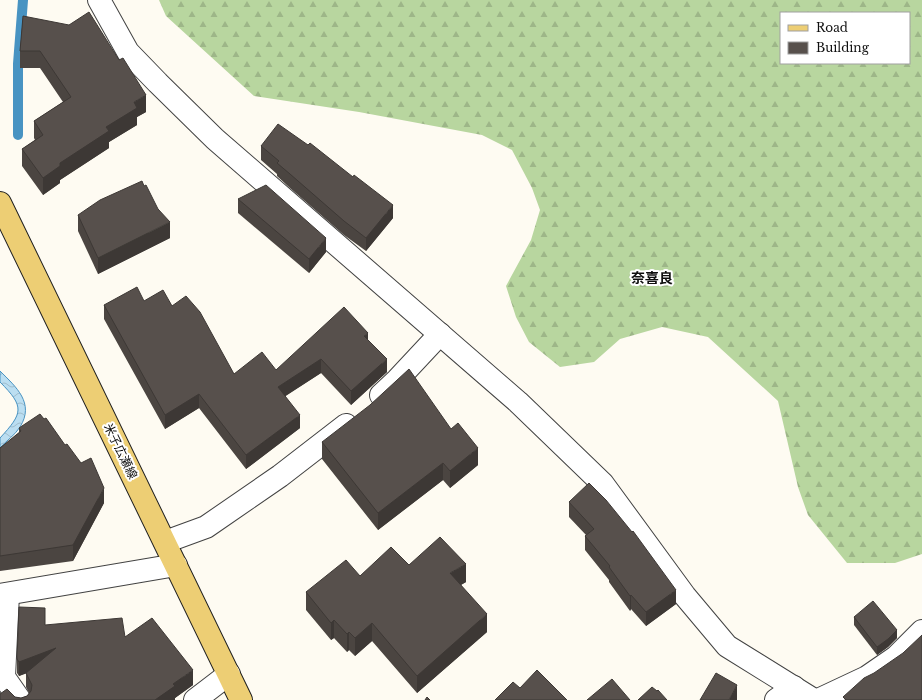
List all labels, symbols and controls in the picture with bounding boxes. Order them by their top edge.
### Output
legend [780,12,910,64]
text: Road [816,20,848,35]
text: Building [816,40,870,55]
district label: 奈喜良 [631,269,673,287]
street label: 米子広瀬線 [101,421,141,481]

